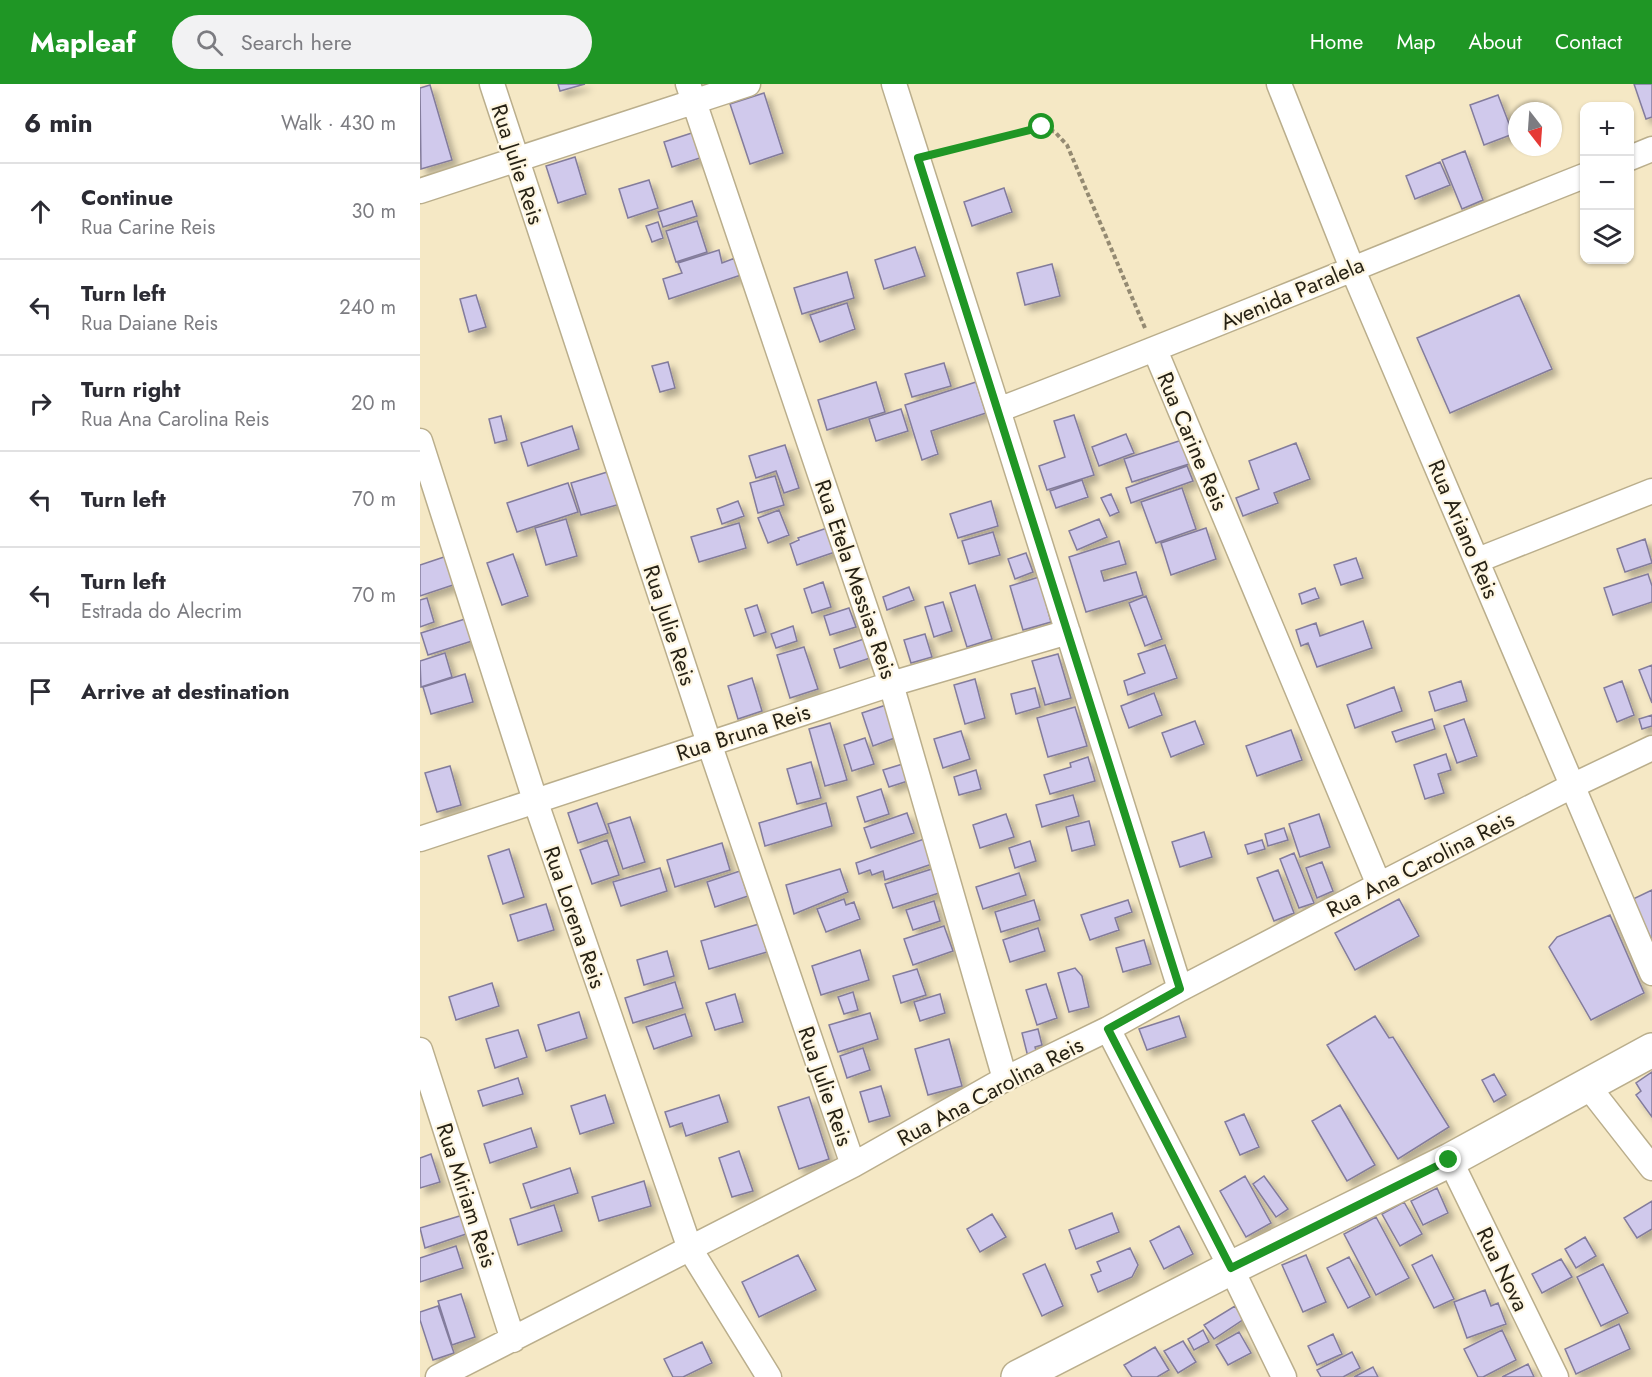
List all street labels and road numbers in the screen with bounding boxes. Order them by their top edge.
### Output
street label: Rua Julie Reis [483,100,553,228]
street label: Avenida Paralela [1215,248,1369,338]
street label: Rua Carine Reis [1149,367,1237,515]
street label: Rua Ariano Reis [1420,455,1508,603]
street label: Rua Etela Messias Reis [807,475,905,683]
street label: Rua Julie Reis [635,561,705,689]
street label: Rua Bruna Reis [672,695,814,769]
street label: Rua Ana Carolina Reis [1321,803,1520,925]
street label: Rua Lorena Reis [536,842,614,993]
street label: Rua Julie Reis [791,1022,861,1150]
street label: Rua Ana Carolina Reis [891,1028,1089,1154]
street label: Rua Miriam Reis [429,1119,506,1272]
street label: Rua Nova [1469,1222,1537,1316]

